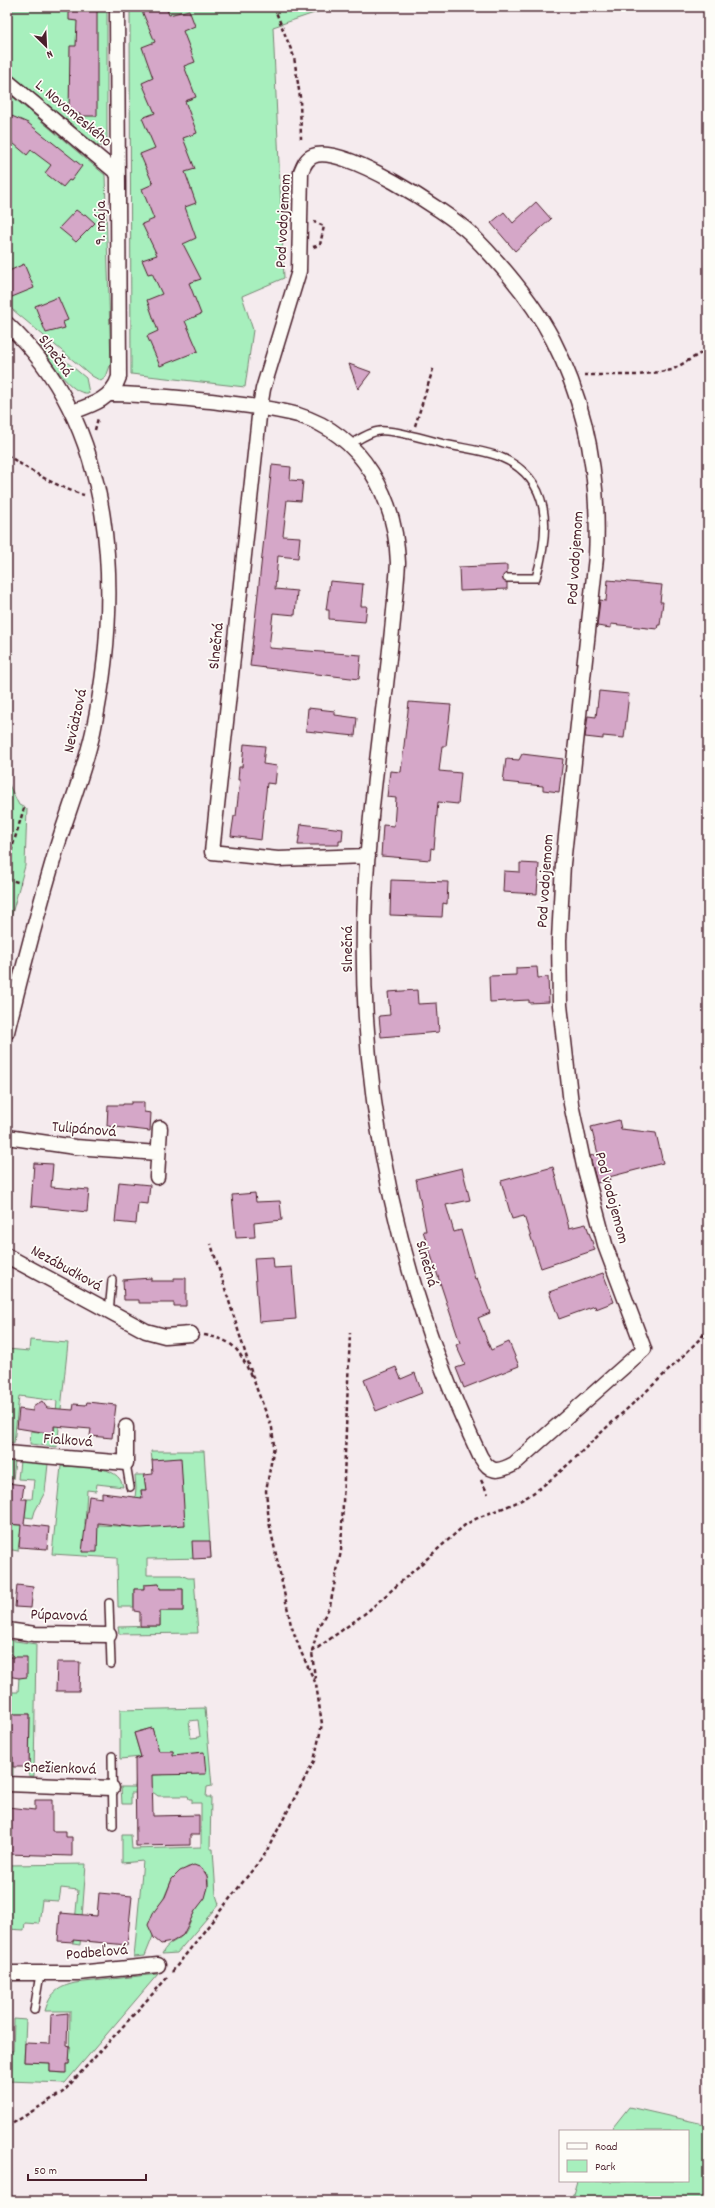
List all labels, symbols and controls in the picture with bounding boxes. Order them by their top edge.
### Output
north arrow [26,26,66,66]
text: N [43,45,55,62]
street label: L. Novomeského [29,75,117,153]
street label: Pod vodojemom [270,173,298,269]
street label: 9. mája [90,200,113,245]
street label: Slnečná [32,330,78,382]
street label: Pod vodojemom [561,510,591,606]
street label: Slnečná [203,621,231,671]
street label: Nevädzová [58,687,94,755]
street label: Pod vodojemom [531,833,561,929]
street label: Slnečná [337,925,360,973]
street label: Tulipánová [51,1116,117,1144]
street label: Pod vodojemom [588,1149,634,1247]
street label: Slnečná [408,1238,444,1290]
street label: Nezábudková [26,1240,106,1298]
street label: Fialková [42,1428,94,1454]
street label: Púpavová [30,1604,88,1628]
street label: Snežienková [23,1756,97,1782]
street label: Podbeľová [65,1939,129,1967]
legend [559,2130,689,2182]
text: Road [595,2139,617,2156]
scale bar [28,2156,146,2182]
text: Park [595,2159,616,2176]
text: 50 m [34,2163,57,2180]

